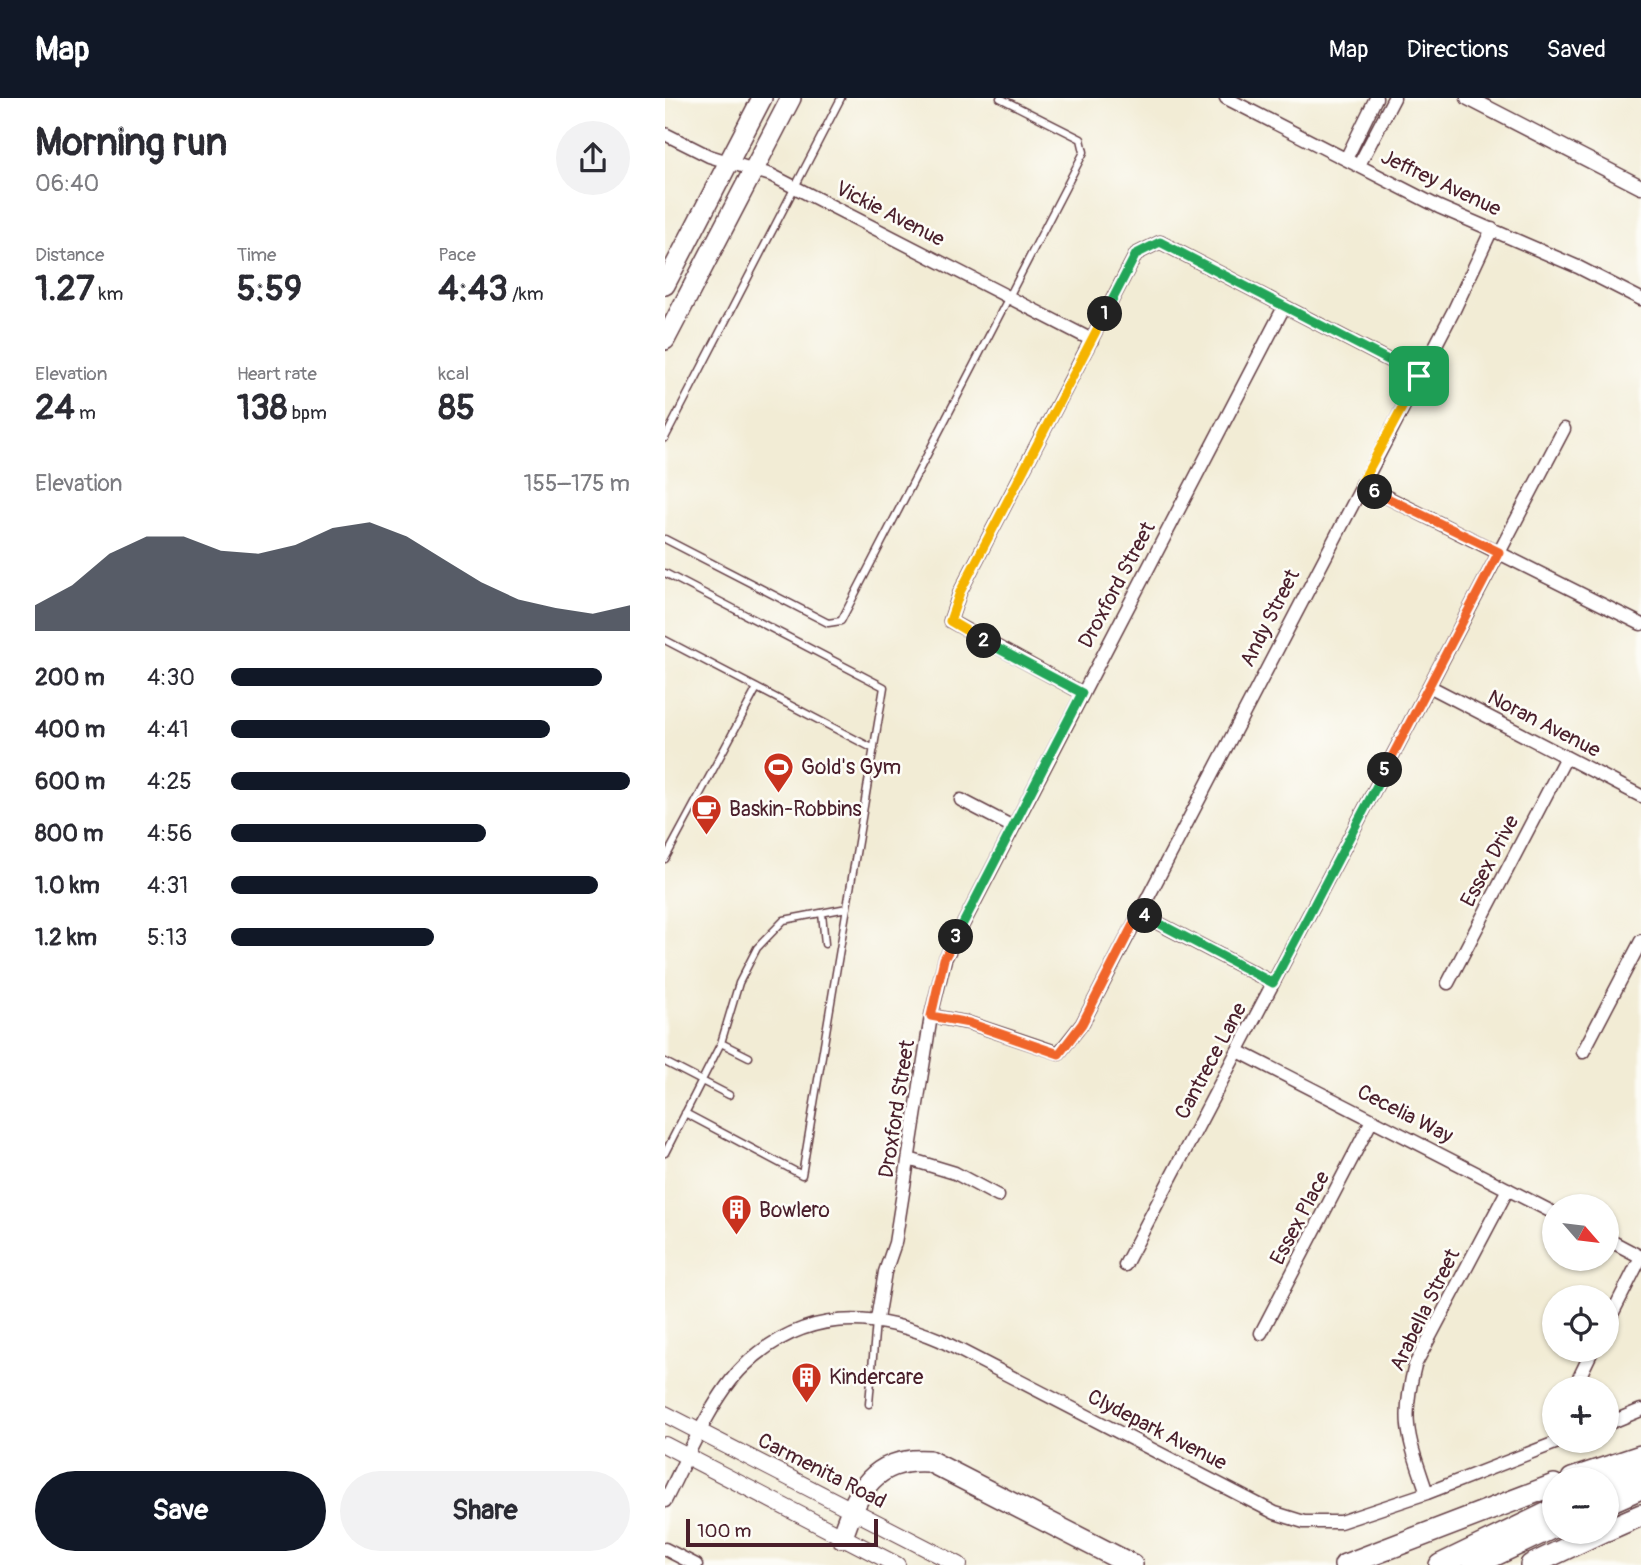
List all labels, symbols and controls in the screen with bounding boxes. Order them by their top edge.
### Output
text: Map [35,29,90,70]
text: Map [1329,35,1369,64]
text: Directions [1407,35,1508,64]
text: Saved [1546,35,1606,64]
text: Morning run [35,119,227,167]
button: share [556,121,630,195]
street label: Jeffrey Avenue [1377,143,1506,223]
text: 06:40 [35,169,99,198]
street label: Vickie Avenue [831,175,950,253]
text: Distance [35,243,104,267]
text: Time [237,243,276,267]
text: Pace [438,243,476,267]
text: 1.27 [35,267,94,311]
text: 5:59 [237,267,302,311]
text: 4:43 [438,267,508,311]
text: km [94,282,123,306]
text: /km [508,282,544,306]
pin: 1 [1087,296,1123,332]
text: 1 [1101,301,1108,325]
pin [1389,346,1449,406]
icon: arrive [1400,357,1438,395]
text: Elevation [35,362,107,386]
text: Heart rate [237,362,317,386]
text: kcal [438,362,469,386]
text: 24 [35,386,75,430]
text: 138 [237,386,288,430]
text: 85 [438,386,475,430]
text: m [75,401,96,425]
text: bpm [288,401,327,425]
text: Elevation [35,469,123,498]
text: 155–175 m [523,469,630,498]
pin: 6 [1357,474,1393,510]
text: 6 [1369,479,1380,503]
street label: Droxford Street [1072,517,1162,653]
street label: Andy Street [1234,564,1306,671]
pin: 2 [967,624,1001,658]
text: 2 [978,628,989,652]
text: 200 m [35,663,105,692]
text: 4:30 [147,663,195,692]
street label: Noran Avenue [1483,684,1606,764]
text: 400 m [35,715,105,744]
text: 4:41 [147,715,189,744]
sports icon: Gold's Gym [761,750,795,794]
pin: 5 [1367,752,1403,788]
place label: Gold's Gym [801,754,901,781]
text: 5 [1379,757,1390,781]
text: 600 m [35,767,105,796]
text: 4:25 [147,767,192,796]
cafe icon: Baskin-Robbins [689,792,723,836]
place label: Baskin-Robbins [729,796,862,823]
street label: Essex Drive [1455,810,1526,911]
text: 800 m [35,819,103,848]
text: 4:56 [147,819,192,848]
text: 1.0 km [35,871,100,900]
text: 4:31 [147,871,188,900]
pin: 4 [1127,898,1163,934]
text: 4 [1139,903,1150,927]
pin: 3 [939,920,973,954]
text: 1.2 km [35,923,97,952]
text: 5:13 [147,923,187,952]
text: 3 [950,924,961,948]
street label: Cantrece Lane [1169,997,1253,1124]
street label: Droxford Street [873,1038,921,1180]
street label: Cecelia Way [1353,1078,1458,1150]
street label: Essex Place [1264,1166,1336,1270]
building icon: Bowlero [719,1193,753,1237]
north arrow [1542,1194,1619,1270]
map controls [1542,1194,1619,1544]
place label: Bowlero [759,1197,830,1224]
street label: Arabella Street [1384,1244,1466,1376]
button: locate [1542,1285,1619,1362]
building icon: Kindercare [789,1360,823,1404]
place label: Kindercare [829,1364,924,1391]
button: + [1542,1376,1619,1453]
street label: Clydepark Avenue [1083,1383,1232,1477]
street label: Carmenita Road [753,1427,891,1515]
button: − [1542,1467,1619,1544]
button: Save [35,1471,326,1551]
button: Share [340,1471,630,1551]
scale bar [686,1516,879,1548]
text: 100 m [697,1519,751,1543]

